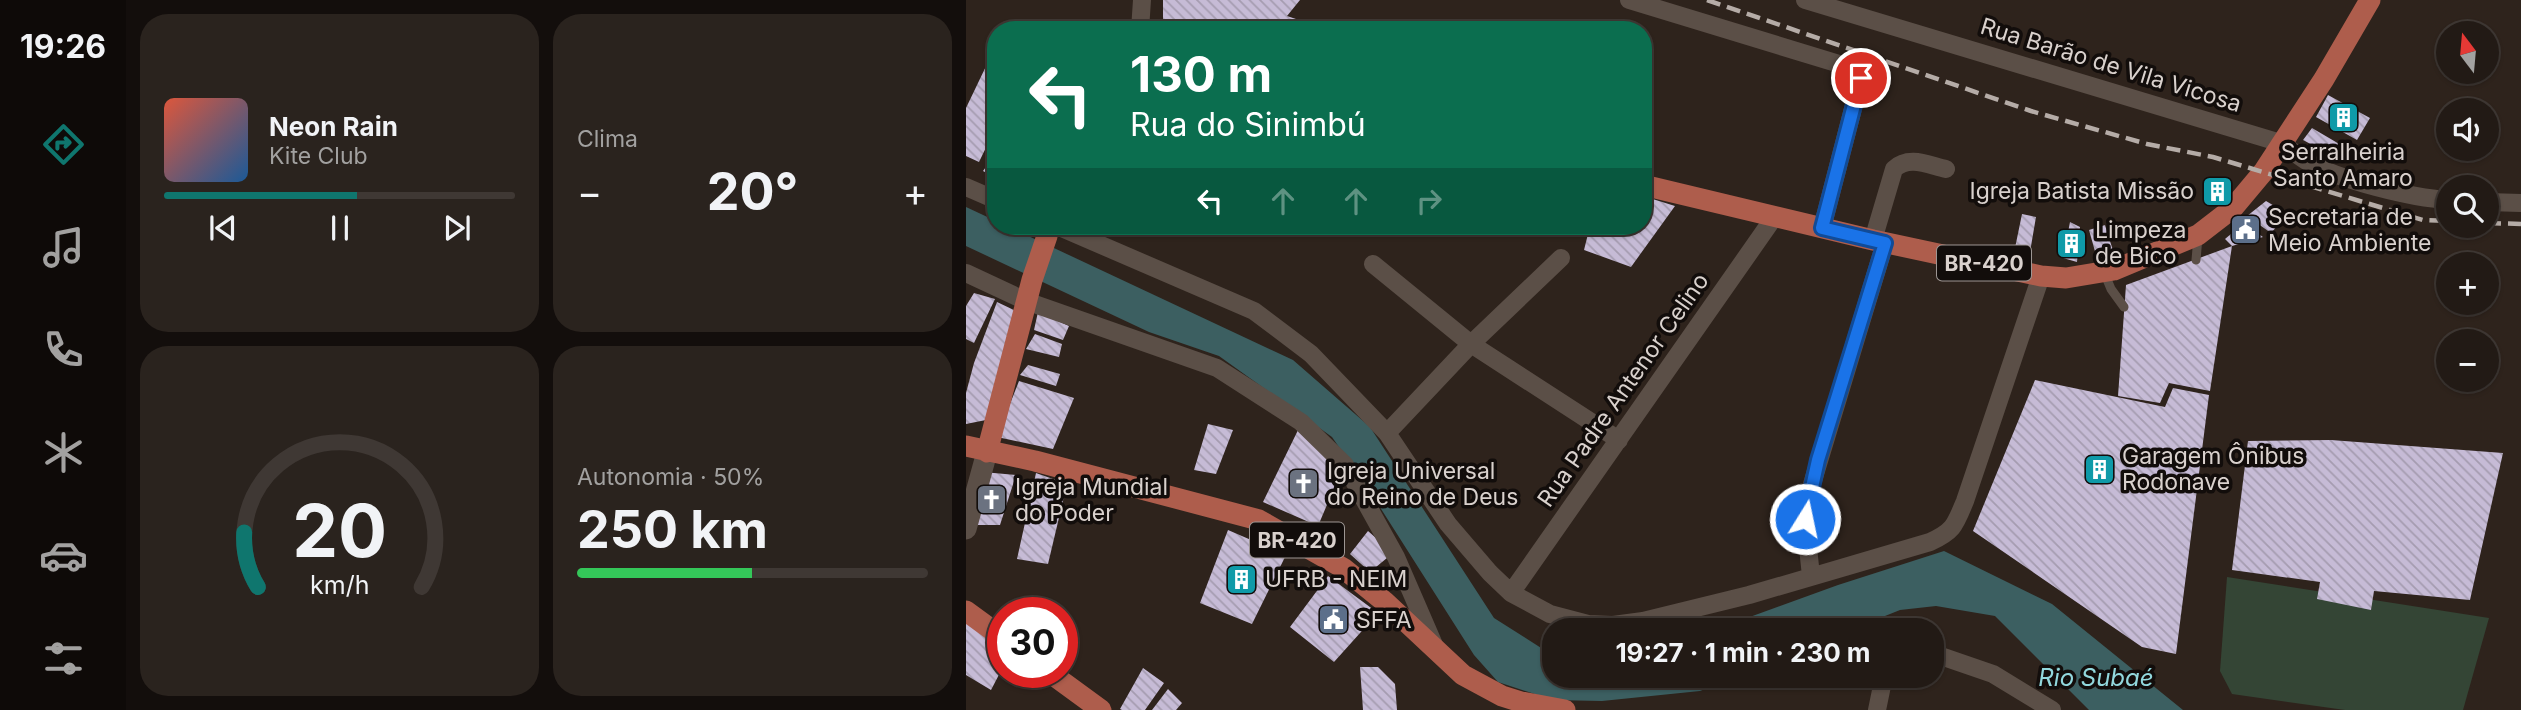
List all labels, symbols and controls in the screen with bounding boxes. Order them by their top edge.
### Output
street label: Rua Barão de Vila Vicosa [1977,12,2245,118]
north arrow [2436,21,2499,84]
map controls [2436,21,2499,392]
text: 19:26 [20,27,106,66]
text: 130 m [1130,45,1272,104]
pin [1831,48,1891,108]
icon: left [1015,49,1106,140]
icon: arrive [1842,59,1880,97]
button: sound [2436,98,2499,161]
building icon: Serralheiria Santo Amaro [2326,101,2360,135]
text: Rua do Sinimbú [1130,105,1366,144]
text: Neon Rain [269,111,398,142]
icon: directions [39,120,88,169]
text: Clima [577,125,638,153]
place label: Serralheiria Santo Amaro [2273,138,2413,192]
text: Kite Club [269,142,368,170]
text: 20° [707,160,798,223]
text: − [577,169,602,215]
text: + [903,169,928,215]
building icon: Igreja Batista Missão [2200,174,2234,208]
button: search [2436,175,2499,238]
place label: Igreja Batista Missão [1970,177,2194,205]
icon: left [1191,182,1229,220]
icon: ahead [1264,182,1302,220]
icon: ahead [1337,182,1375,220]
icon: right [1410,182,1448,220]
place label: Secretaria de Meio Ambiente [2268,203,2431,257]
icon: previous [204,209,242,247]
icon: pause [321,209,359,247]
icon: next [438,209,476,247]
public building icon: Secretaria de Meio Ambiente [2228,213,2262,247]
place label: Limpeza de Bico [2095,216,2187,270]
icon: music [39,223,88,272]
building icon: Limpeza de Bico [2055,226,2089,260]
road number: BR-420 [1937,246,2031,280]
button: + [2436,252,2499,315]
street label: Rua Padre Antenor Celino [1532,268,1714,512]
icon: phone [39,325,88,374]
button: − [2436,329,2499,392]
icon: climate [39,428,88,477]
place label: Garagem Ônibus Rodonave [2122,442,2304,496]
building icon: Garagem Ônibus Rodonave [2082,452,2116,486]
place label: Igreja Universal do Reino de Deus [1327,457,1518,511]
text: Autonomia · 50% [577,463,764,491]
church icon: Igreja Universal do Reino de Deus [1287,467,1321,501]
place label: Igreja Mundial do Poder [1015,473,1168,527]
position arrow [1768,482,1842,556]
church icon: Igreja Mundial do Poder [975,483,1009,517]
text: 20 [292,486,387,575]
text: 250 km [577,498,768,561]
road number: BR-420 [1250,522,1344,558]
icon: car [39,531,88,580]
building icon: UFRB - NEIM [1225,562,1259,596]
place label: UFRB - NEIM [1265,565,1407,593]
text: km/h [310,570,369,600]
speed limit sign: 30 [987,597,1078,688]
public building icon: SFFA [1316,603,1350,637]
place label: SFFA [1356,606,1412,634]
icon: filters [39,634,88,683]
text: 19:27 · 1 min · 230 m [1615,637,1871,668]
water label: Rio Subaé [2038,663,2154,692]

